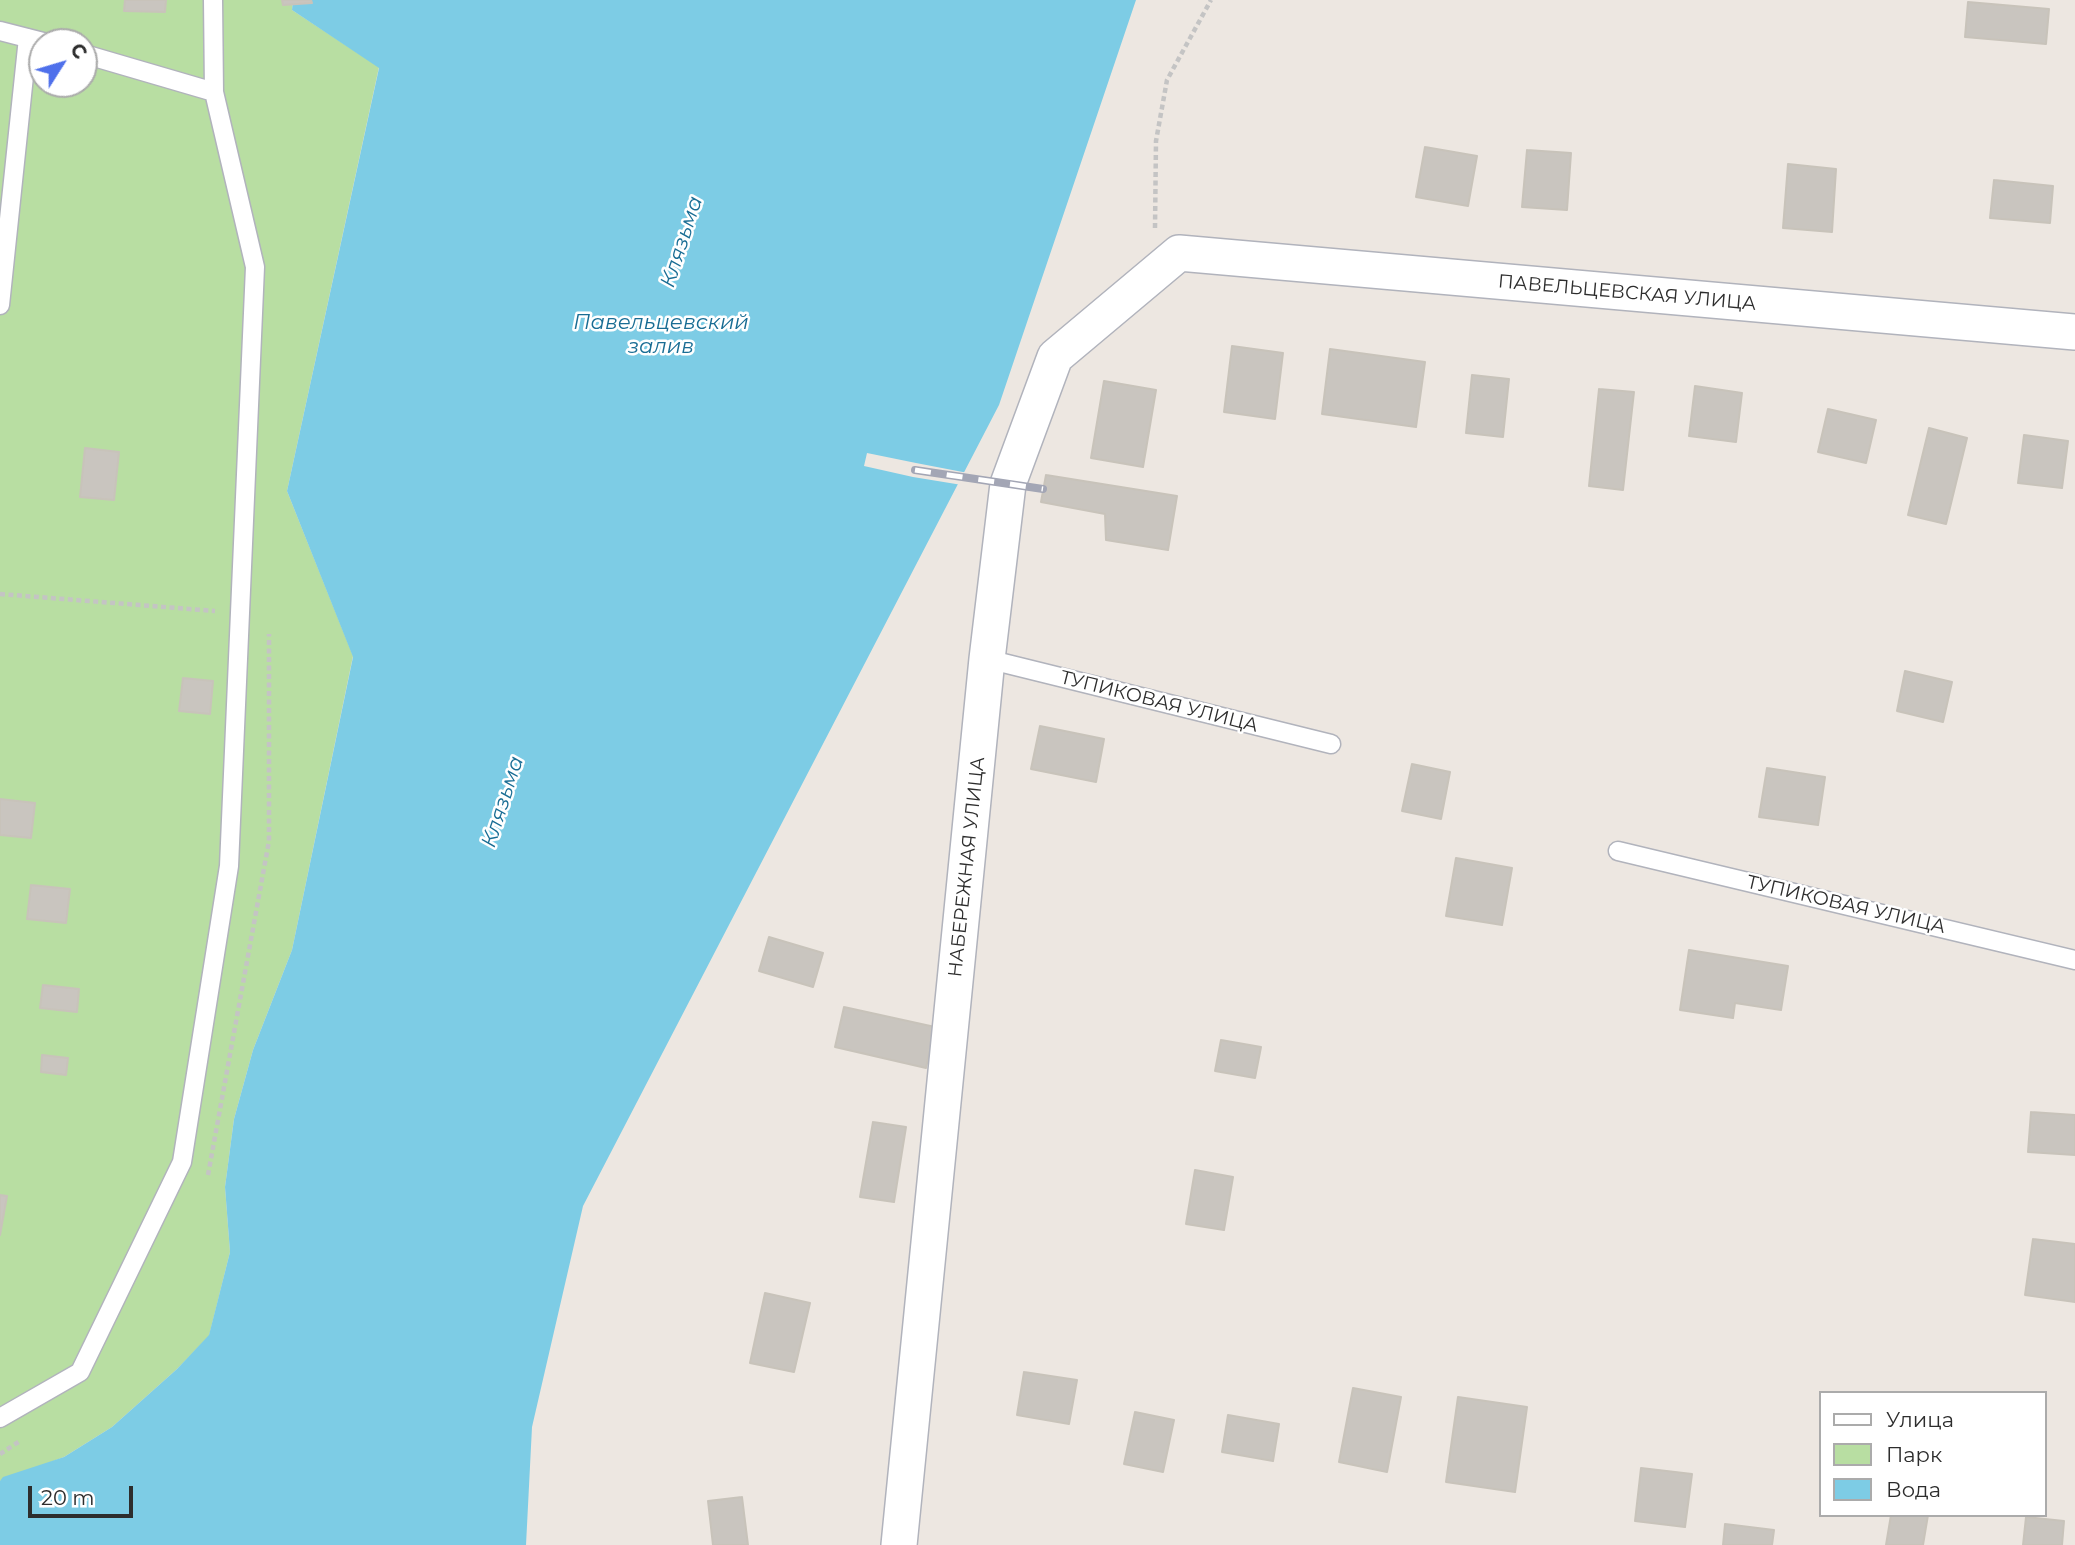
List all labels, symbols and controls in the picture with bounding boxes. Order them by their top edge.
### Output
north arrow [28,28,98,98]
text: С [65,39,92,64]
water label: Клязьма [655,193,709,291]
street label: ПАВЕЛЬЦЕВСКАЯ УЛИЦА [1497,270,1757,316]
water label: Павельцевский залив [573,310,749,360]
street label: ТУПИКОВАЯ УЛИЦА [1058,666,1260,738]
water label: Клязьма [476,753,530,851]
street label: НАБЕРЕЖНАЯ УЛИЦА [944,756,990,978]
street label: ТУПИКОВАЯ УЛИЦА [1745,871,1947,939]
legend [1820,1391,2047,1517]
text: Улица [1886,1407,1954,1432]
text: Парк [1886,1442,1942,1467]
scale bar [32,1472,136,1516]
text: Вода [1886,1477,1941,1502]
text: 20 m [41,1485,95,1510]

